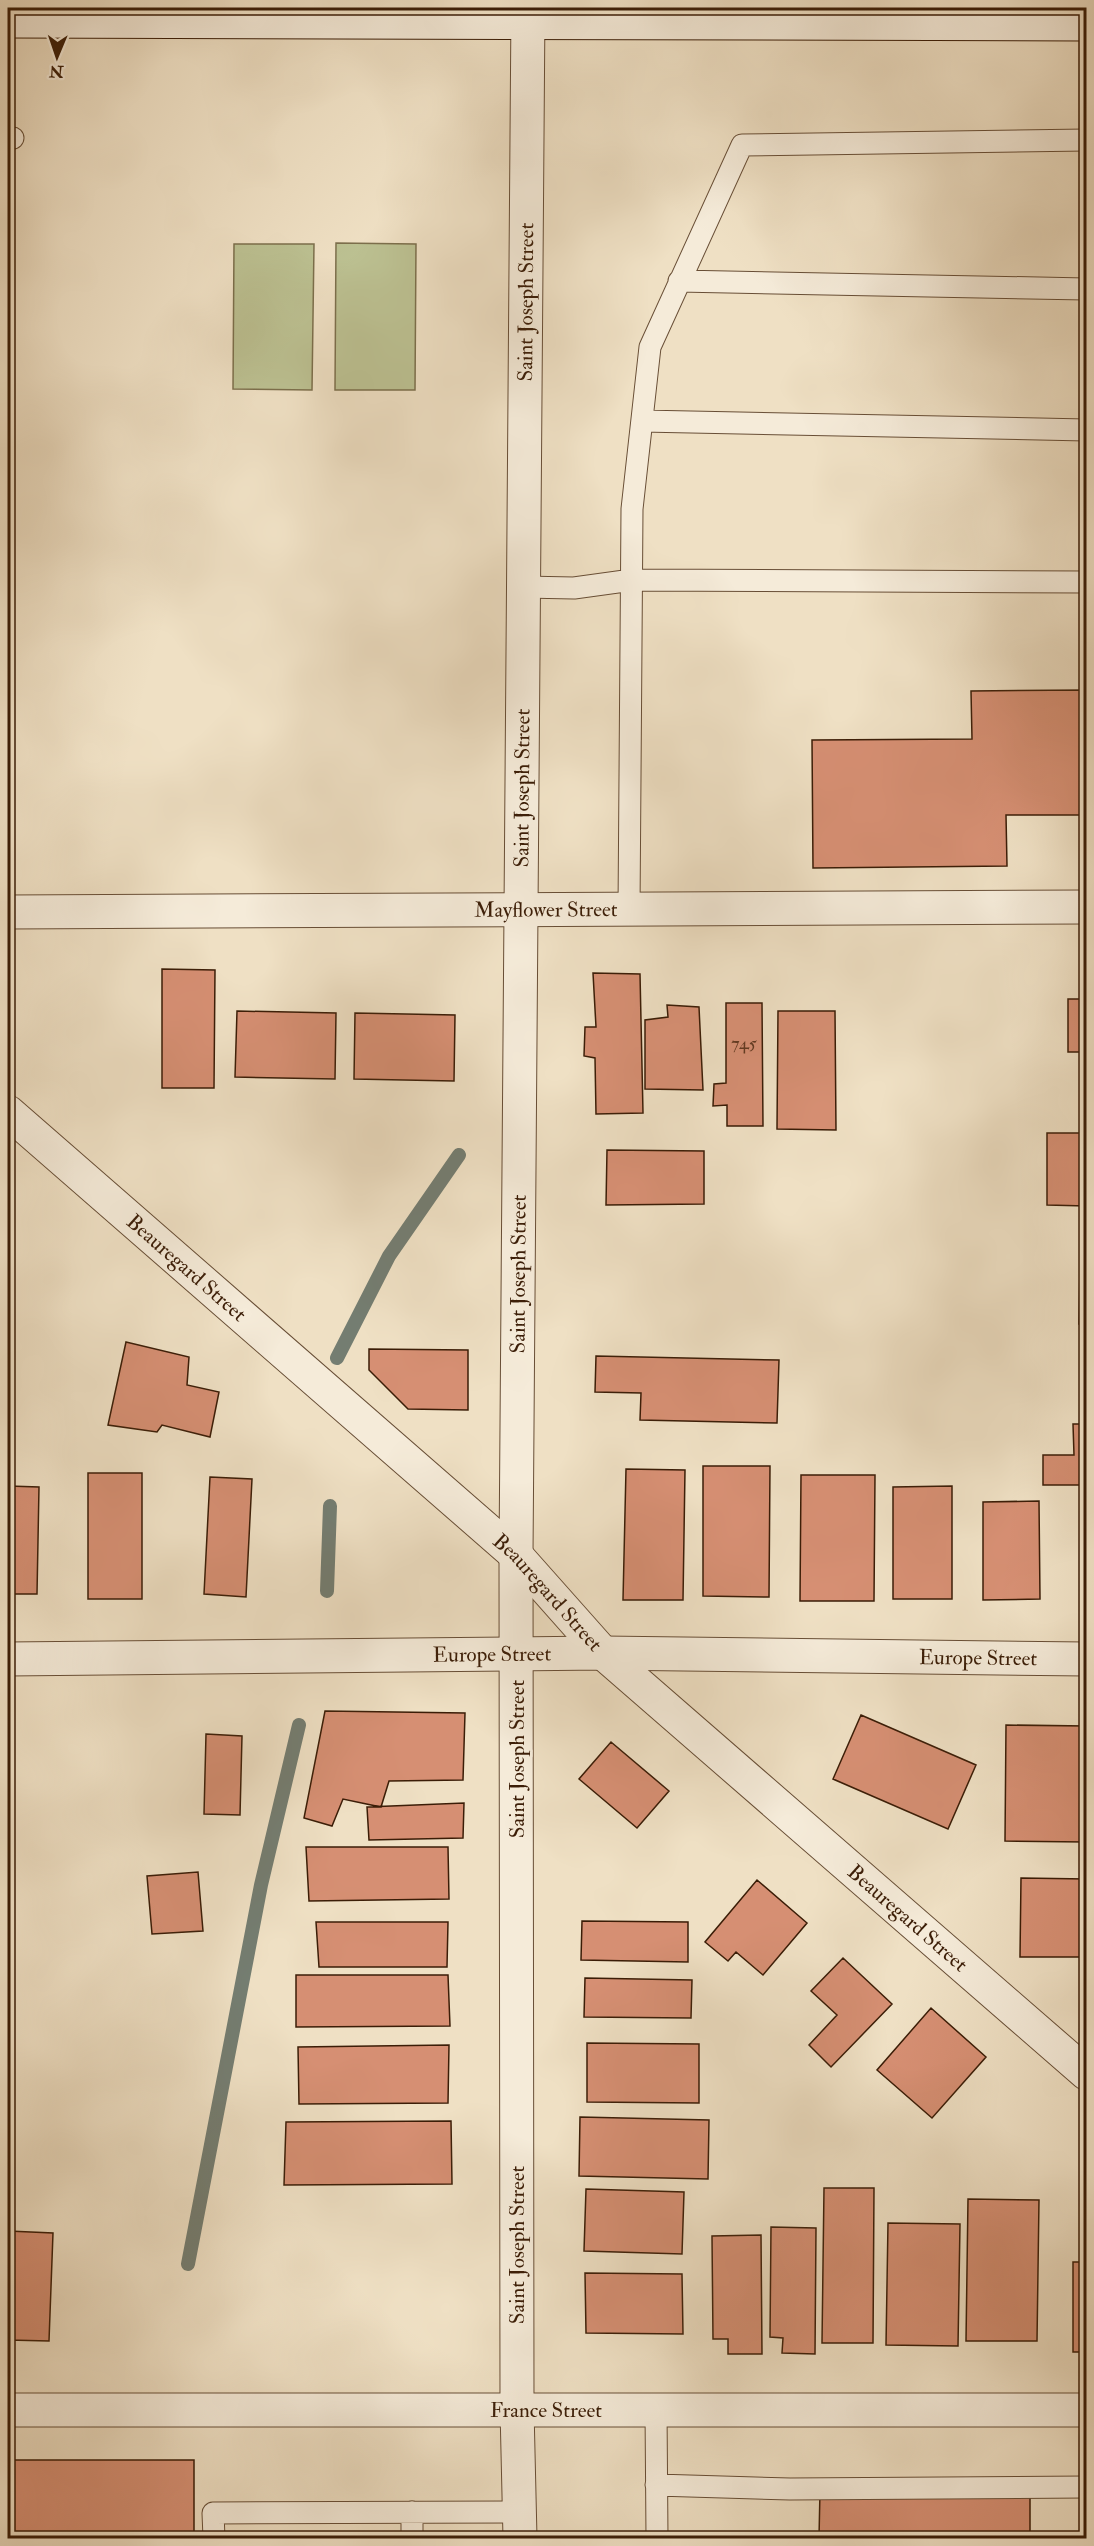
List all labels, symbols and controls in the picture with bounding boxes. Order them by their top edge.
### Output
north arrow [27,27,87,87]
text: N [48,61,65,81]
street label: Saint Joseph Street [512,222,540,382]
street label: Saint Joseph Street [508,708,537,867]
street label: Mayflower Street [474,896,618,924]
house number: 745 [731,1032,757,1055]
street label: Saint Joseph Street [505,1194,533,1353]
street label: Beauregard Street [121,1208,252,1328]
street label: Beauregard Street [487,1528,608,1657]
street label: Europe Street [433,1641,551,1669]
street label: Europe Street [919,1644,1037,1672]
street label: Saint Joseph Street [504,1680,531,1838]
street label: Beauregard Street [842,1859,973,1978]
street label: Saint Joseph Street [504,2166,531,2324]
street label: France Street [490,2397,602,2424]

